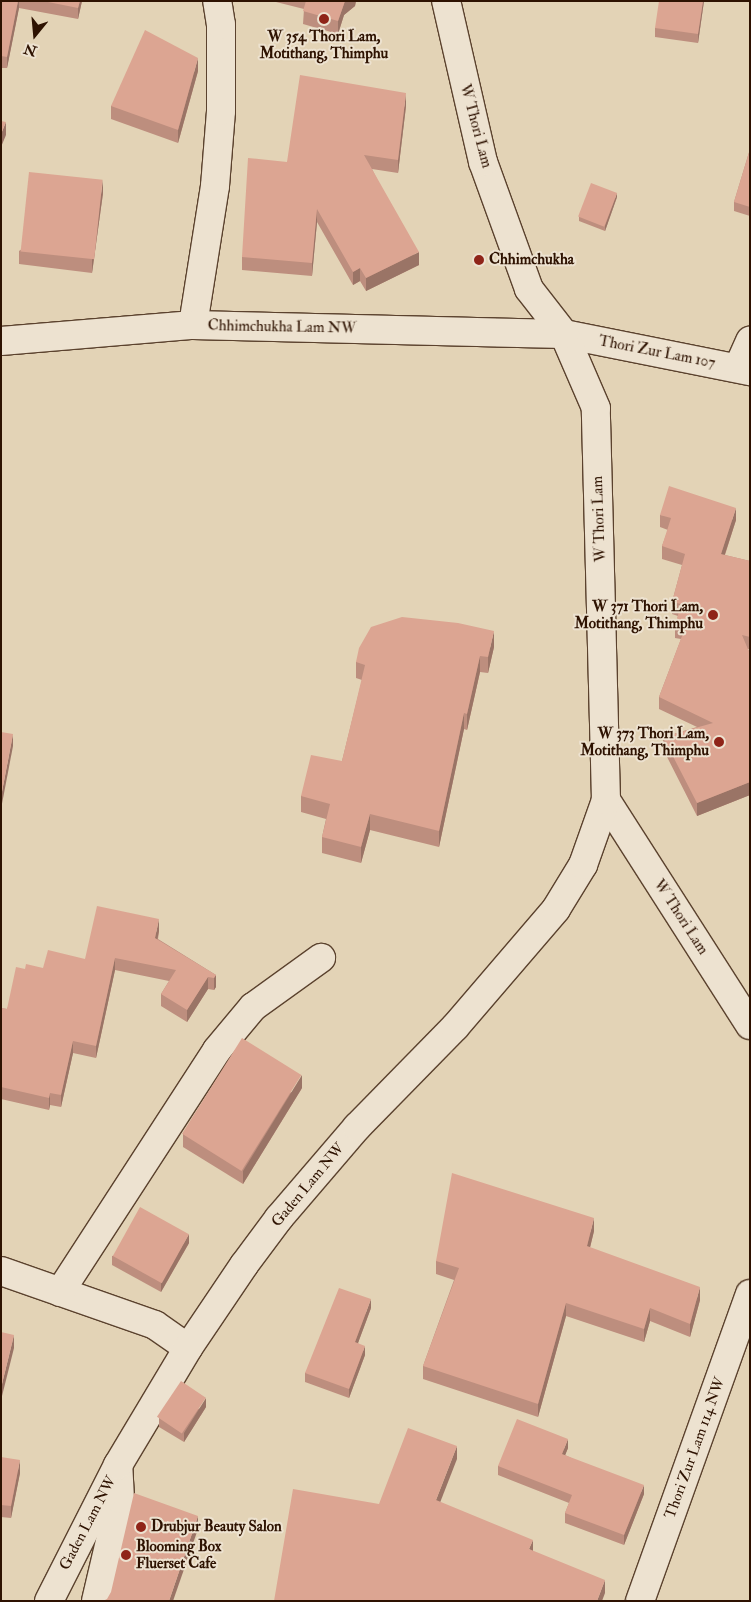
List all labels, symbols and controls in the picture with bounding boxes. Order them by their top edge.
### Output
north arrow [10,10,60,60]
marker: W 354 Thori Lam, Motithang, Thimphu [318,13,330,25]
place label: W 354 Thori Lam, Motithang, Thimphu [260,27,388,62]
text: N [22,40,39,60]
street label: W Thori Lam [456,82,496,170]
place label: Chhimchukha [489,251,574,269]
marker: Chhimchukha [473,254,485,266]
street label: Chhimchukha Lam NW [208,317,356,337]
street label: Thori Zur Lam 107 [597,332,717,372]
street label: W Thori Lam [589,476,609,562]
place label: W 371 Thori Lam, Motithang, Thimphu [575,597,703,632]
marker: W 371 Thori Lam, Motithang, Thimphu [707,609,719,621]
place label: W 373 Thori Lam, Motithang, Thimphu [581,724,709,759]
marker: W 373 Thori Lam, Motithang, Thimphu [713,736,725,748]
street label: W Thori Lam [650,876,712,958]
street label: Gaden Lam NW [268,1139,348,1231]
street label: Thori Zur Lam 114 NW [661,1375,729,1521]
street label: Gaden Lam NW [56,1473,120,1573]
place label: Drubjur Beauty Salon [151,1518,282,1536]
marker: Drubjur Beauty Salon [135,1521,147,1533]
place label: Blooming Box Fluerset Cafe [136,1537,221,1572]
marker: Blooming Box Fluerset Cafe [120,1549,132,1561]

